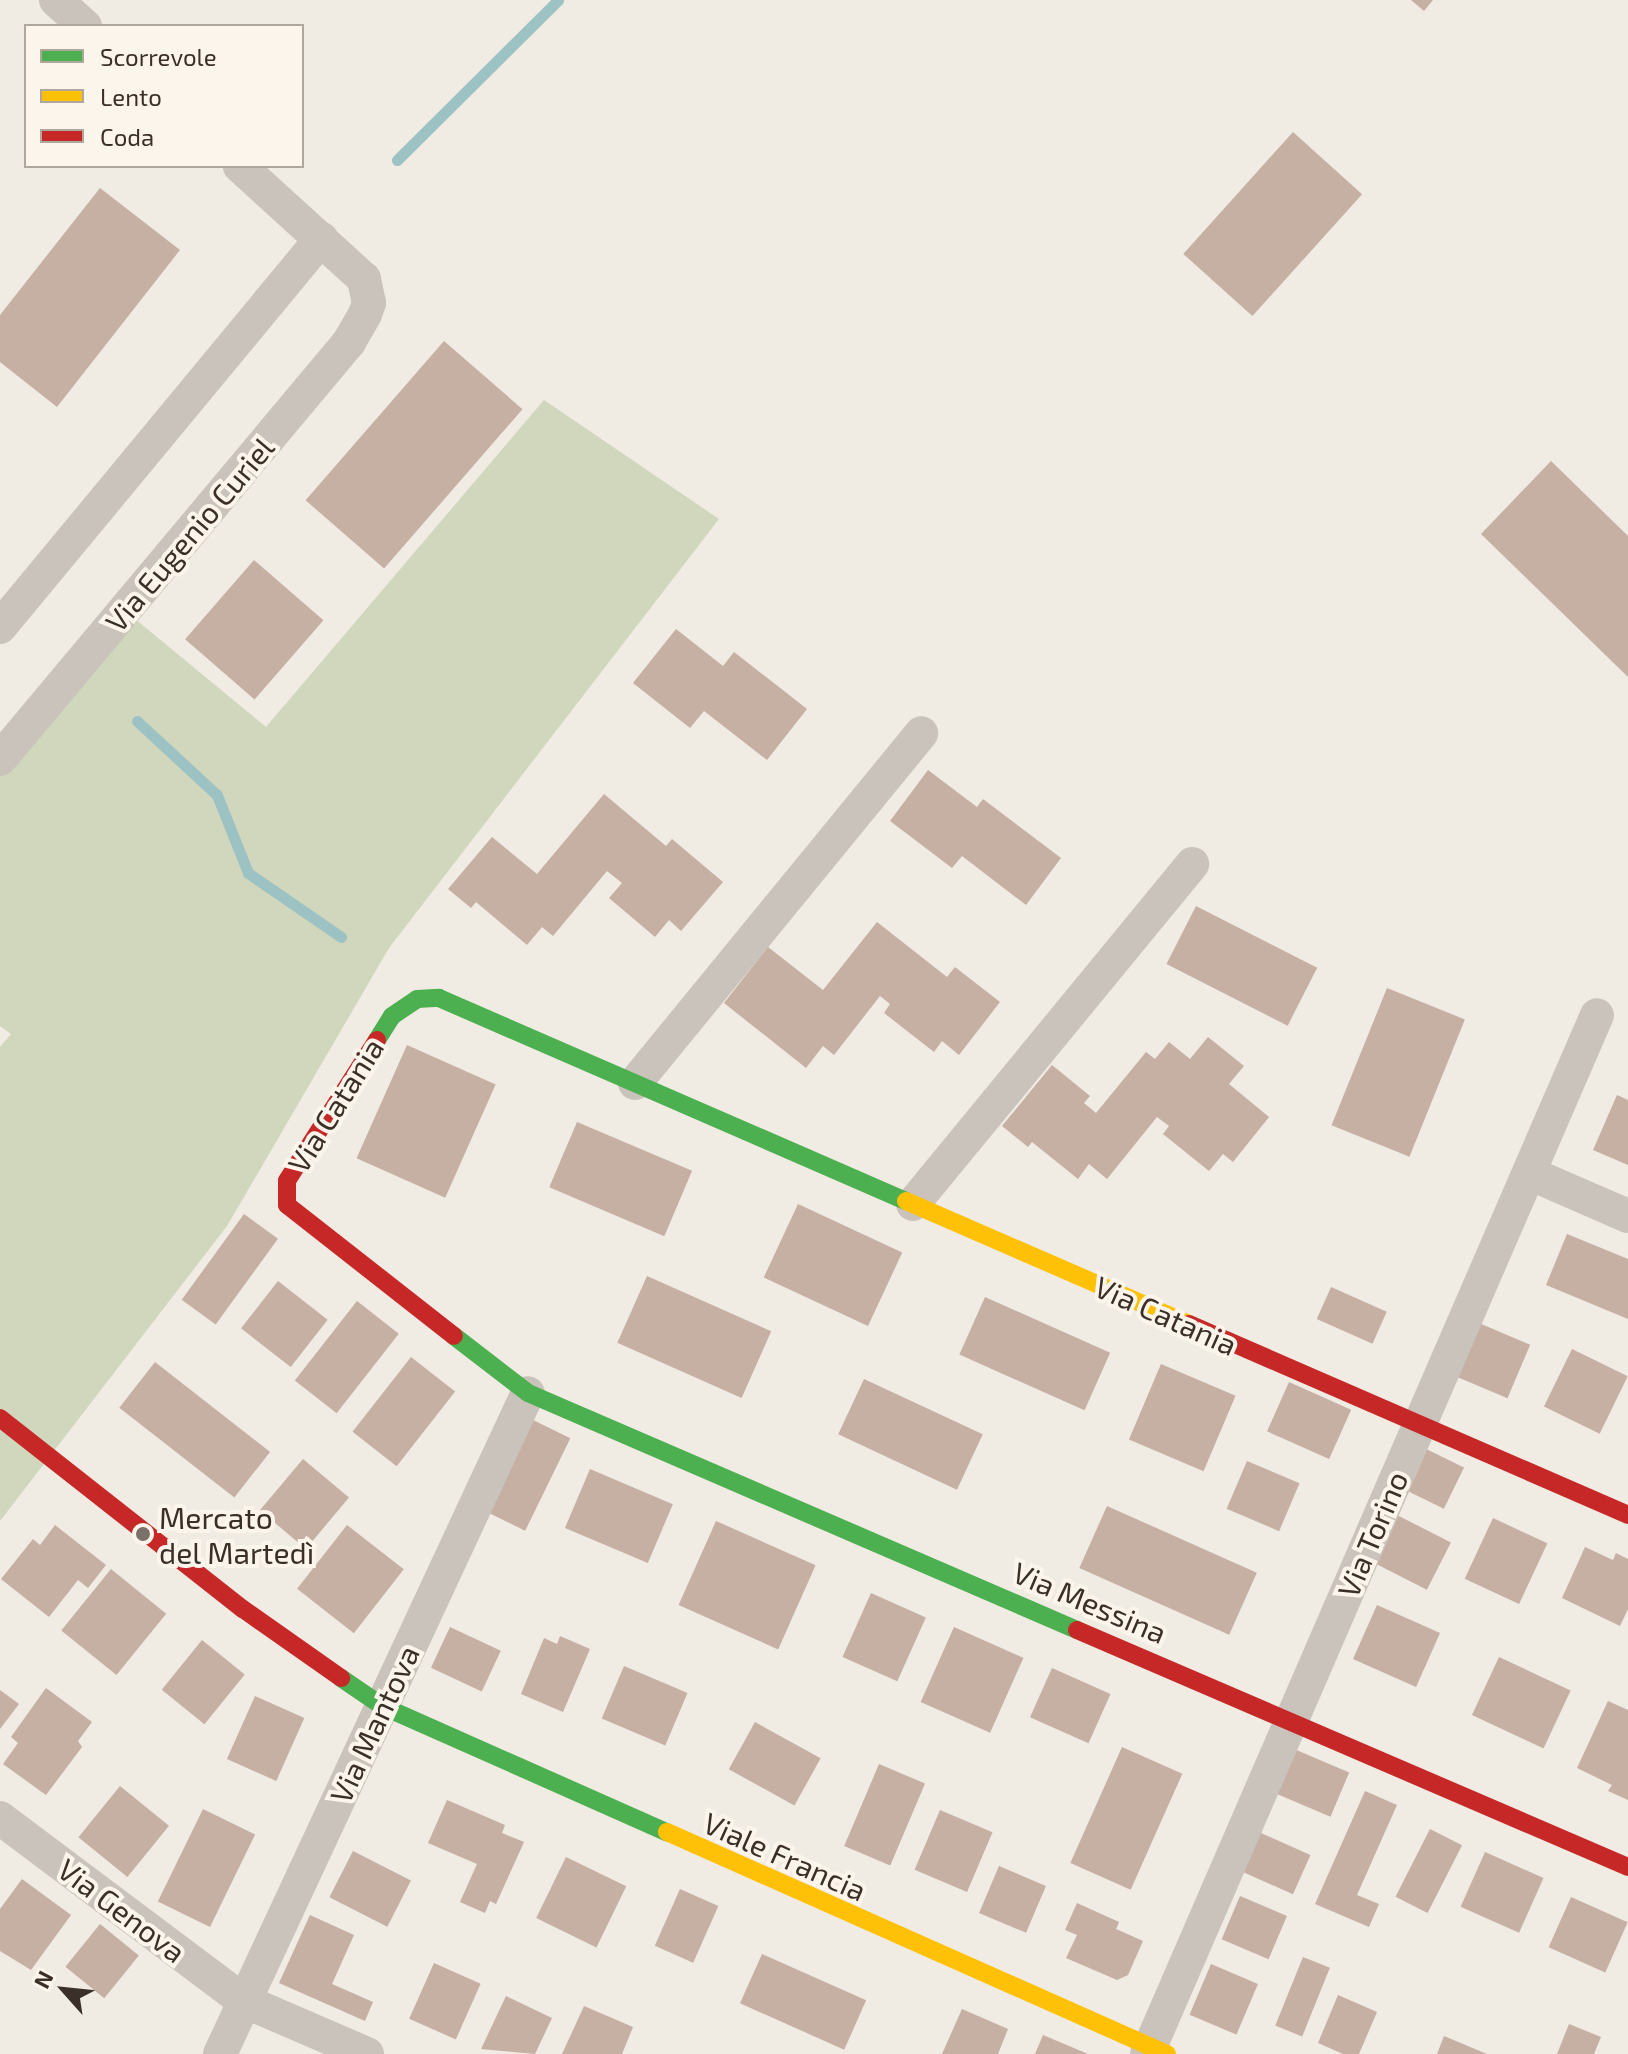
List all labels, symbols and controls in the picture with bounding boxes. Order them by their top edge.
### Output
legend [24,24,304,168]
text: Scorrevole [100,42,217,71]
text: Lento [100,82,162,111]
text: Coda [100,122,154,151]
street label: Via Eugenio Curiel [97,429,281,639]
street label: Via Catania [280,1031,390,1179]
street label: Via Catania [1089,1268,1243,1362]
street label: Via Torino [1329,1465,1415,1603]
place label: Mercato del Martedì [159,1499,315,1570]
marker: Mercato del Martedì [134,1525,152,1543]
street label: Via Messina [1008,1554,1172,1650]
street label: Via Mantova [322,1640,426,1808]
street label: Viale Francia [698,1804,872,1908]
street label: Via Genova [51,1850,193,1970]
north arrow [24,1950,104,2030]
text: N [27,1966,58,1992]

